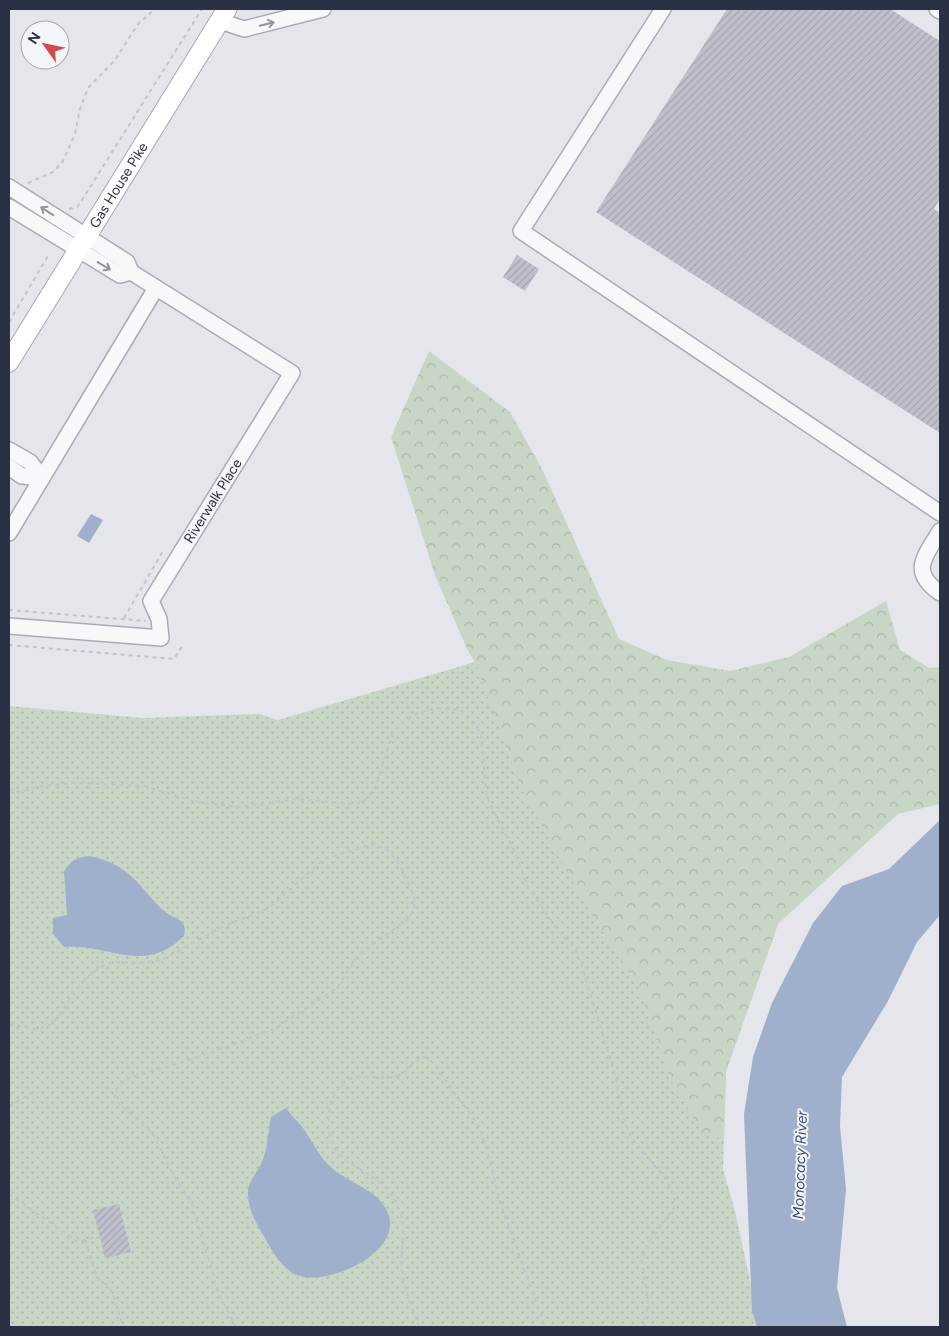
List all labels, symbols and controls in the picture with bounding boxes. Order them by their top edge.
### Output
one-way arrow [258,19,274,28]
north arrow [20,20,70,70]
text: N [24,29,45,47]
street label: Gas House Pike [85,139,151,231]
one-way arrow [41,206,55,216]
one-way arrow [96,261,110,271]
street label: Riverwalk Place [180,455,246,546]
water label: Monocacy River [789,1109,811,1220]

